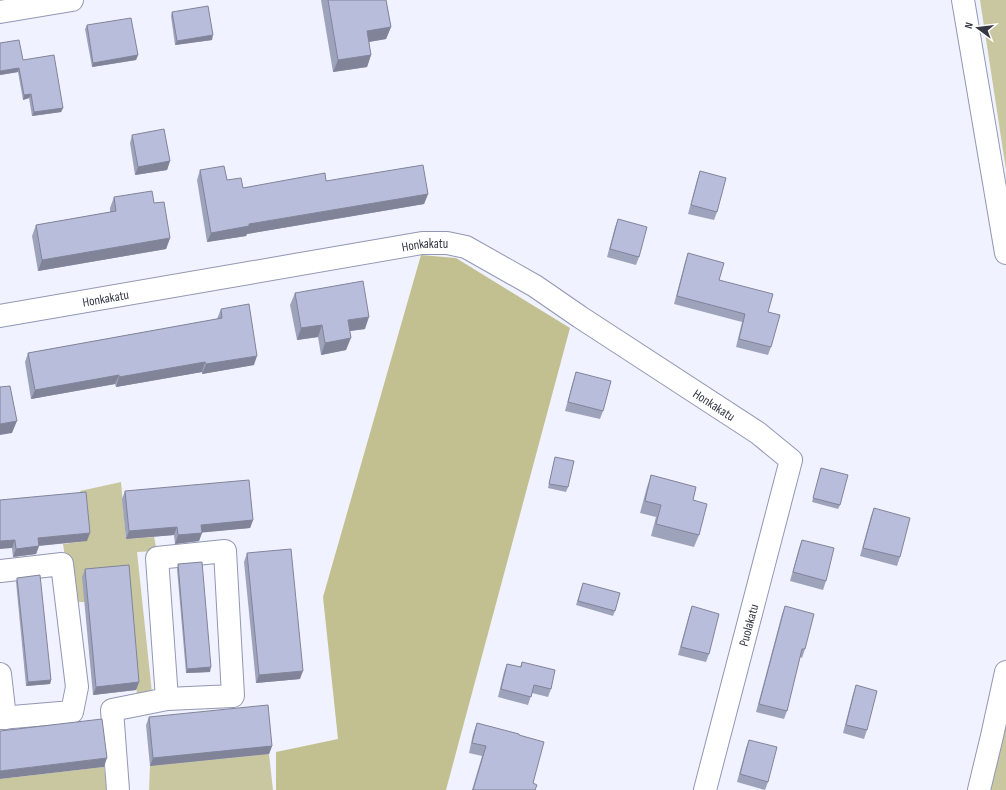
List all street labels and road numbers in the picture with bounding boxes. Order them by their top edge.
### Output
street label: Honkakatu [400,236,448,255]
street label: Honkakatu [81,287,130,311]
street label: Honkakatu [690,386,738,425]
street label: Puolakatu [736,602,762,648]

